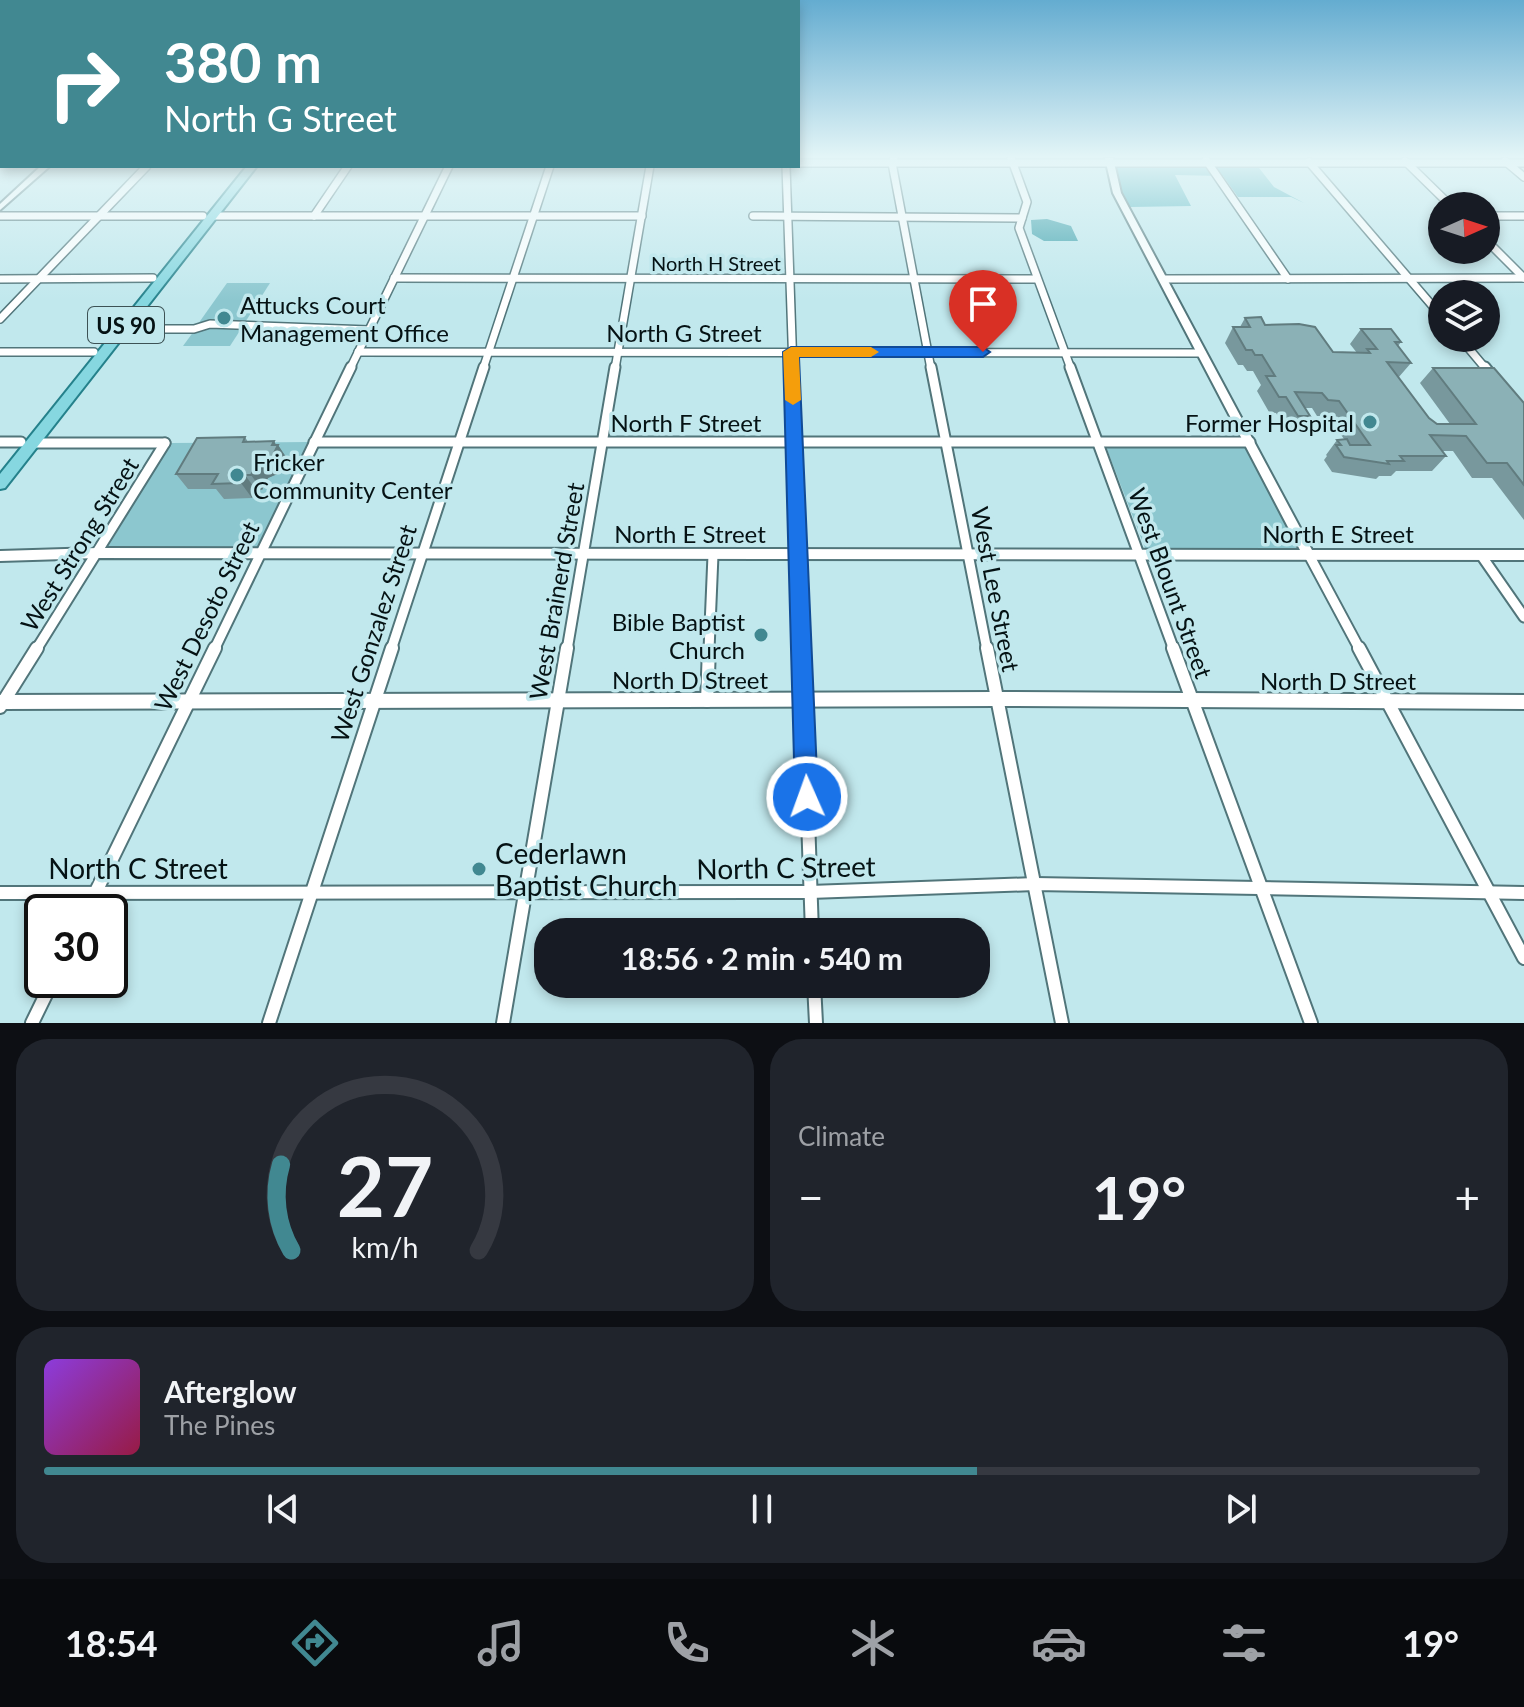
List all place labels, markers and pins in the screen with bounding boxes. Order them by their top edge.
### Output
pin [949,270,1017,352]
place label: Attucks Court Management Office [240,290,449,347]
marker: Attucks Court Management Office [215,309,233,327]
place label: Former Hospital [1185,408,1354,437]
marker: Former Hospital [1361,413,1379,431]
place label: Fricker Community Center [253,447,453,504]
marker: Fricker Community Center [228,466,246,484]
place label: Bible Baptist Church [612,607,745,664]
marker: Bible Baptist Church [752,626,770,644]
place label: Cederlawn Baptist Church [495,836,677,902]
marker: Cederlawn Baptist Church [470,860,488,878]

